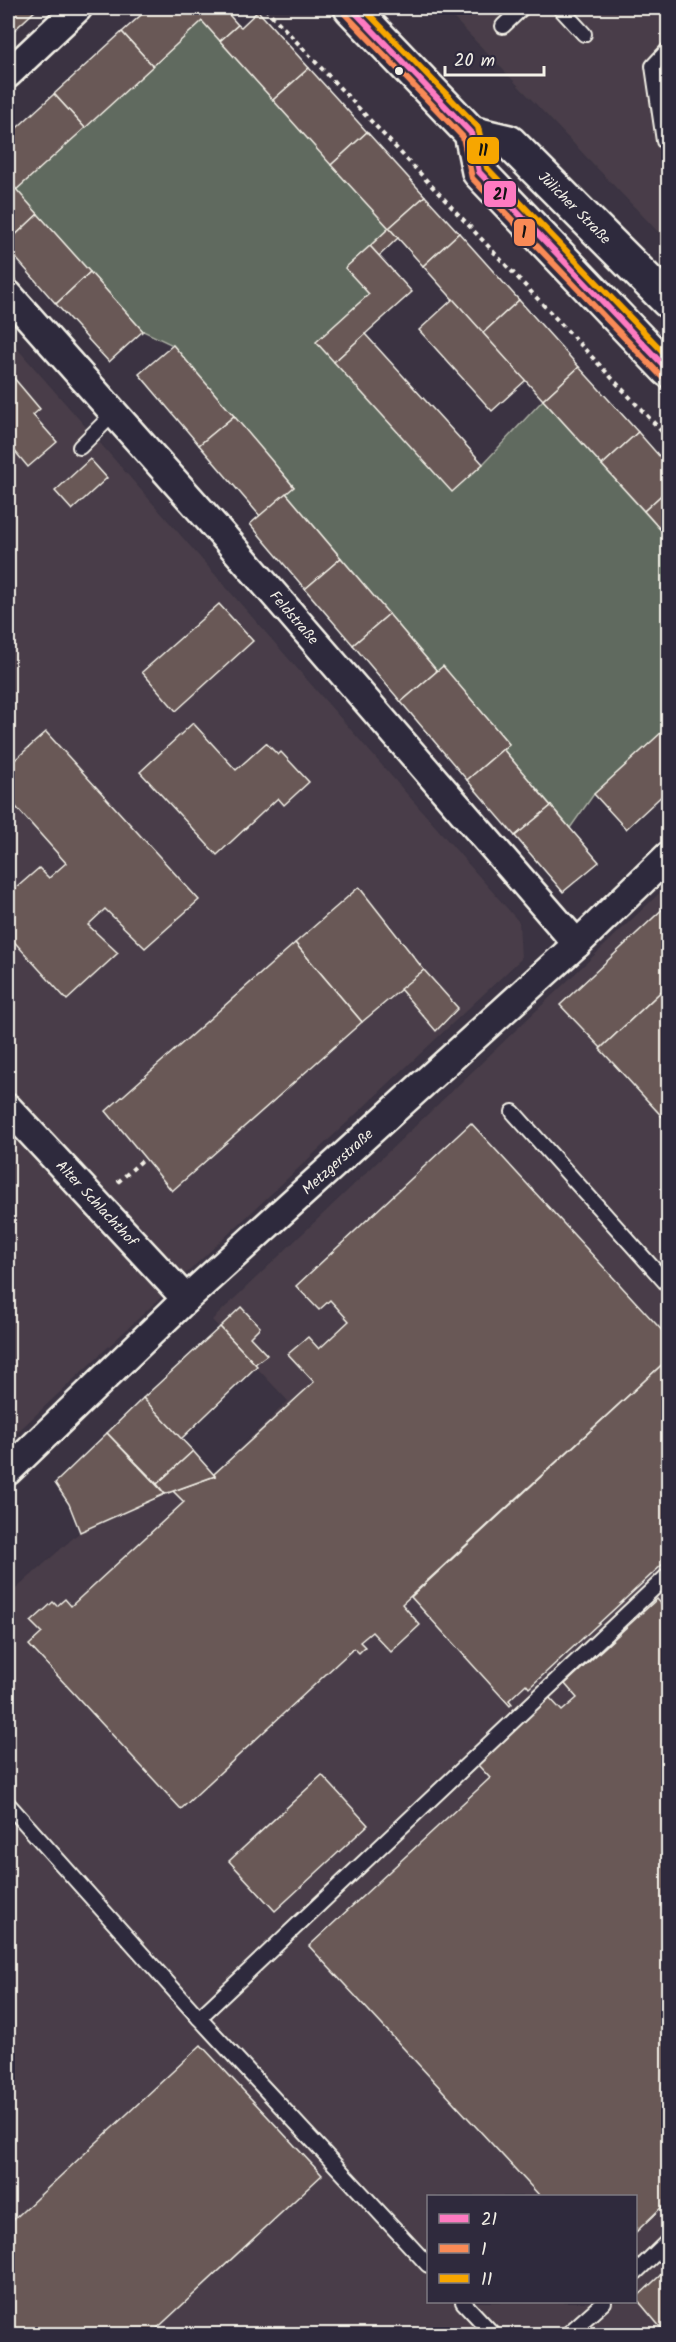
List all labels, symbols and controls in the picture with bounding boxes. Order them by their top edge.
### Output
scale bar [445,39,544,77]
text: 20 m [454,47,495,76]
unlabelled marker [393,65,405,77]
line badge: 11 [466,136,500,165]
text: 11 [478,139,488,164]
street label: Jülicher Straße [532,166,616,251]
line badge: 21 [483,180,517,208]
text: 21 [493,183,507,208]
line badge: 1 [513,218,536,247]
text: 1 [522,221,527,246]
street label: Feldstraße [263,586,324,651]
street label: Metzgerstraße [297,1123,379,1201]
street label: Alter Schlachthof [49,1155,143,1254]
legend [427,2195,637,2303]
text: 21 [481,2206,497,2235]
text: 1 [481,2236,487,2265]
text: 11 [481,2266,492,2295]

